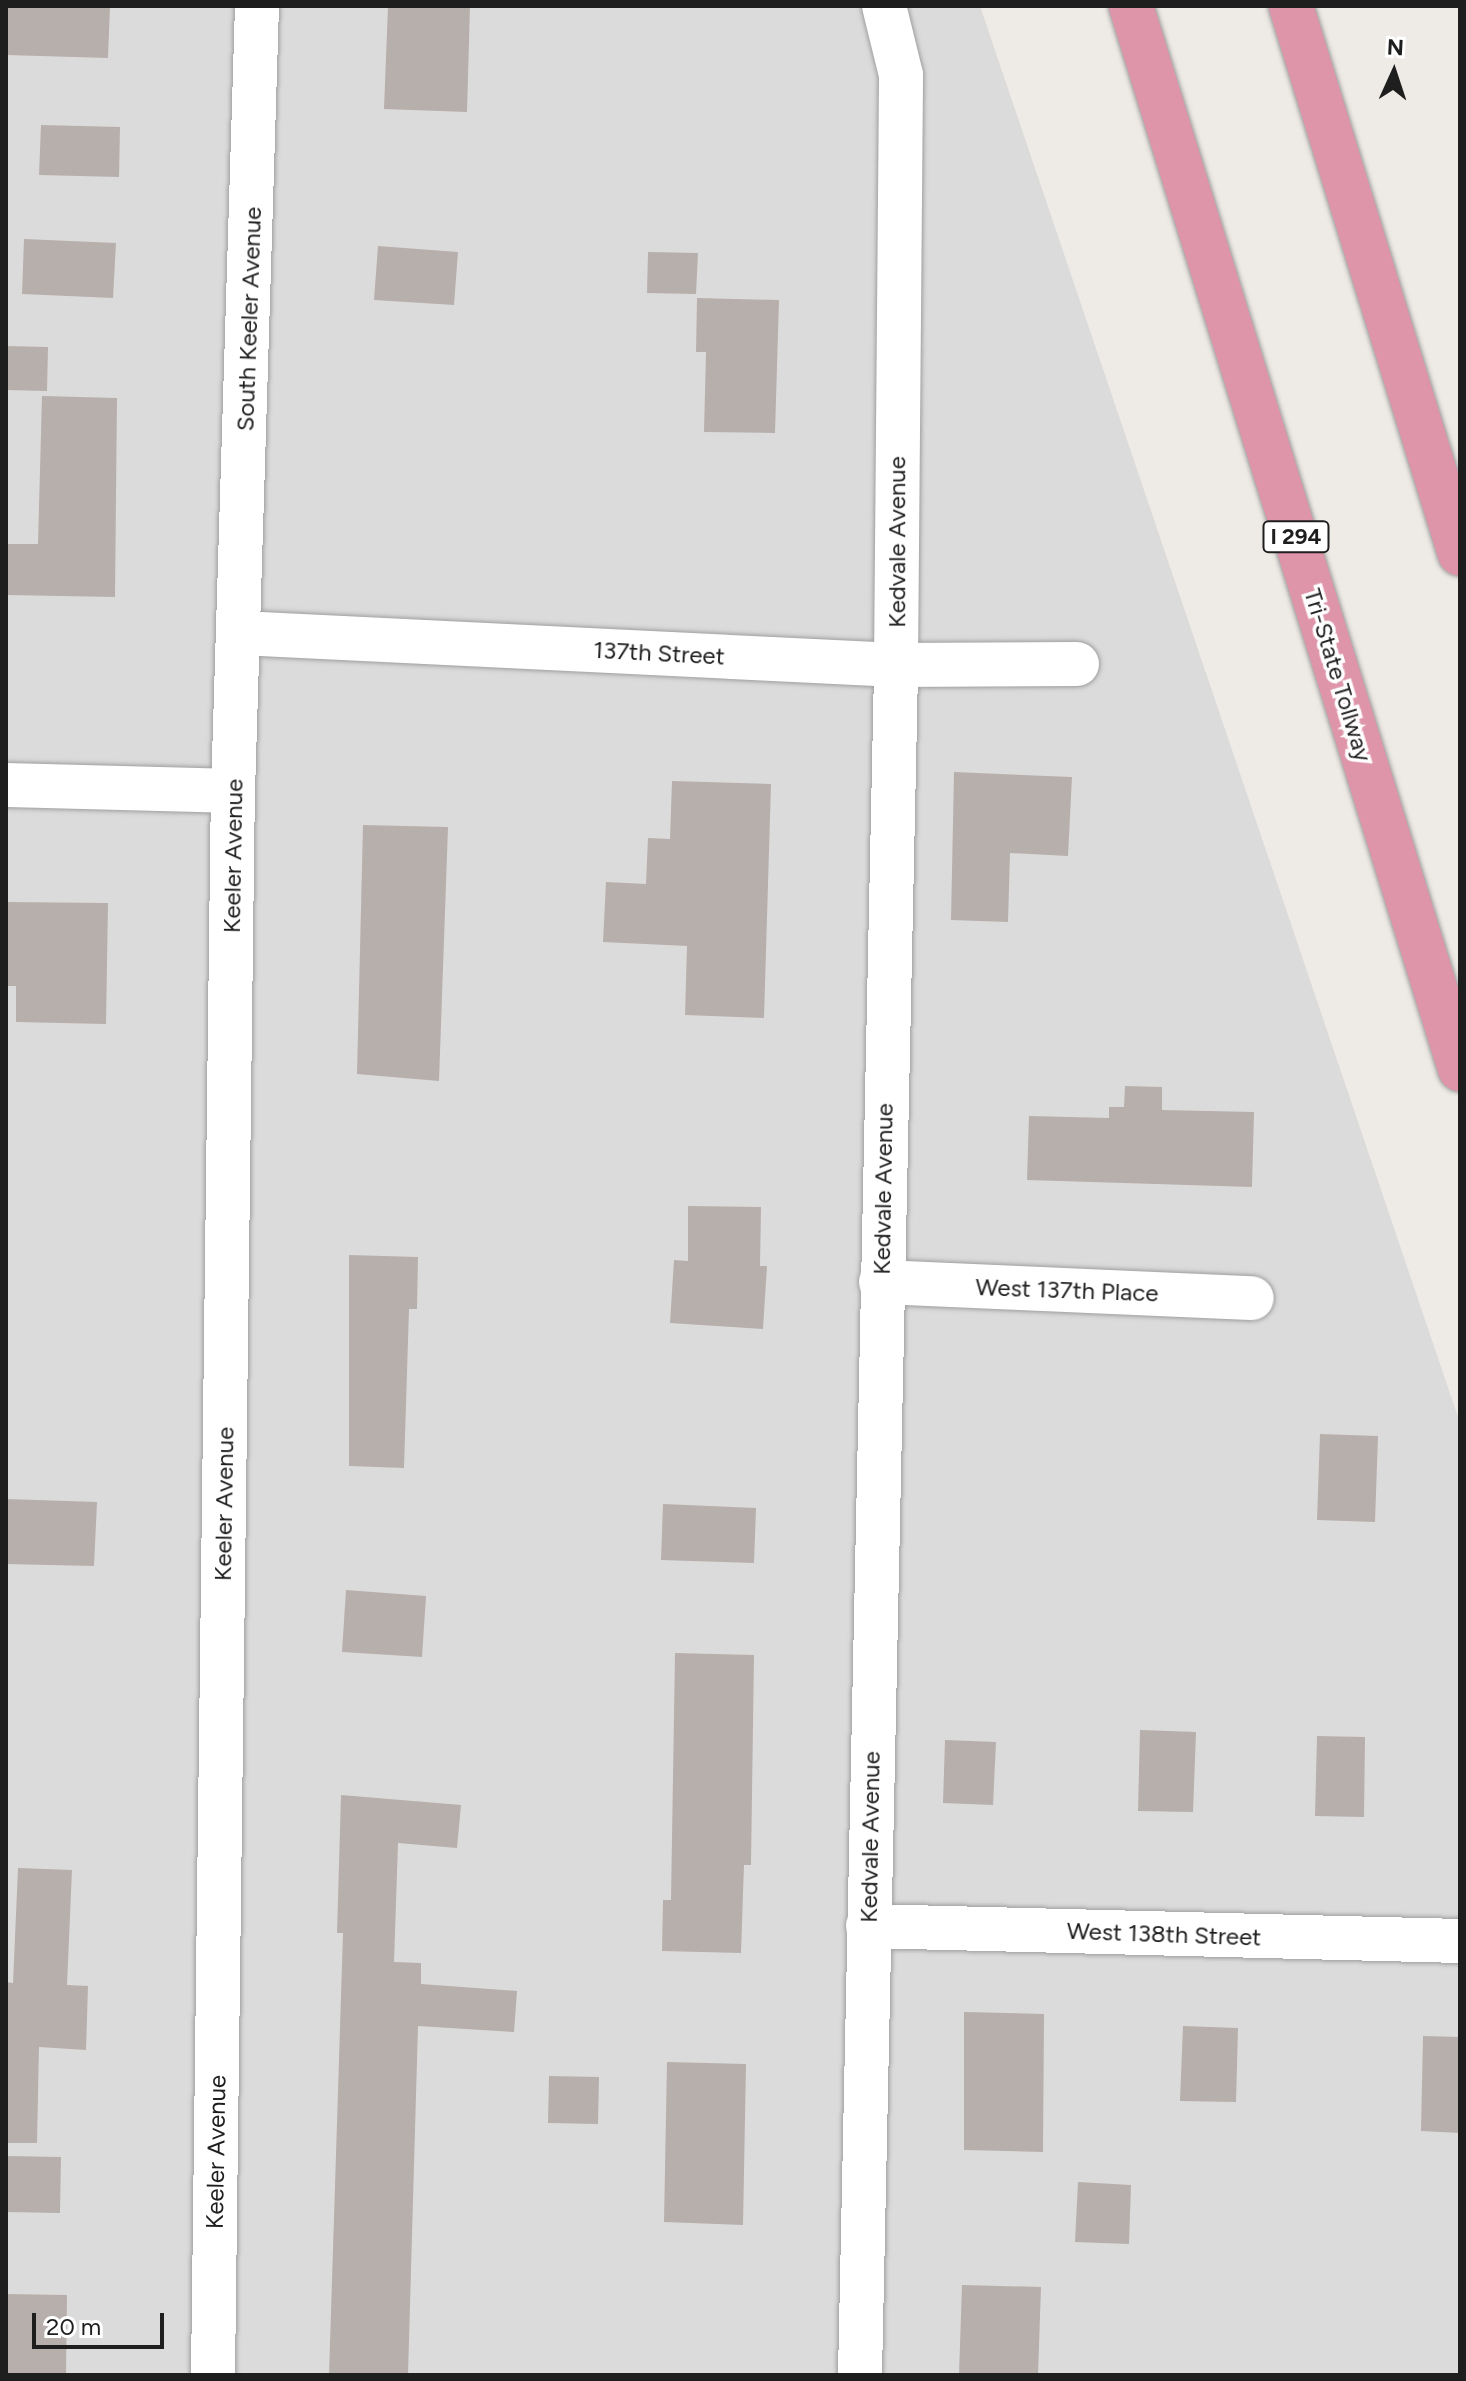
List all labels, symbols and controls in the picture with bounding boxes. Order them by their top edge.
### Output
north arrow [1354,32,1434,112]
text: N [1386,34,1404,61]
street label: South Keeler Avenue [231,206,267,432]
street label: Kedvale Avenue [883,456,911,628]
road number: I 294 [1262,519,1330,555]
street label: Tri-State Tollway [1298,585,1378,765]
street label: 137th Street [593,635,725,671]
street label: Keeler Avenue [217,779,249,933]
street label: Kedvale Avenue [867,1103,899,1275]
street label: West 137th Place [975,1272,1159,1308]
street label: Keeler Avenue [208,1427,240,1581]
street label: Kedvale Avenue [854,1751,886,1923]
street label: West 138th Street [1066,1916,1262,1952]
street label: Keeler Avenue [200,2075,232,2229]
scale bar [36,2297,168,2347]
text: 20 m [46,2312,101,2341]

